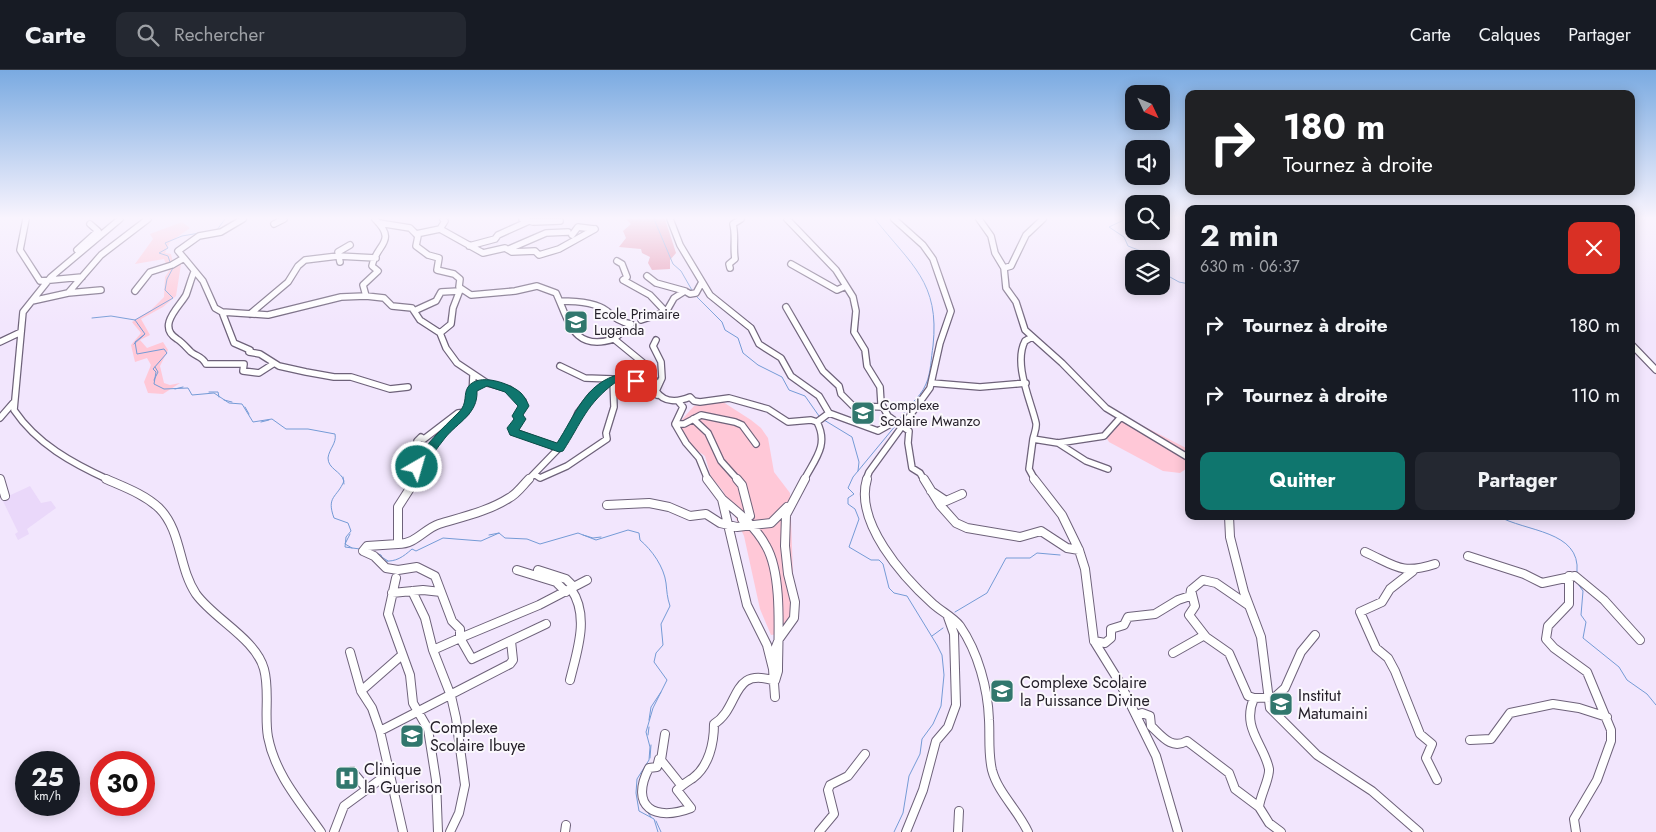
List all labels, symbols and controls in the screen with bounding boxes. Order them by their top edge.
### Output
search box [116,12,466,57]
text: Carte [25,17,86,52]
icon: search [134,21,162,49]
text: Rechercher [174,21,265,48]
text: Carte [1410,22,1451,48]
text: Calques [1479,22,1540,48]
text: Partager [1568,22,1631,48]
north arrow [1125,85,1170,130]
map controls [1125,85,1170,295]
text: 180 m [1283,102,1385,152]
icon: right [1200,110,1265,175]
button: sound [1125,140,1170,185]
text: Tournez à droite [1283,148,1433,180]
button: search [1125,195,1170,240]
text: 2 min [1200,214,1279,257]
button: close [1568,222,1620,274]
button: layers [1125,250,1170,295]
text: 630 m · 06:37 [1200,255,1300,278]
place label: Ecole Primaire Luganda [594,304,680,340]
school or university icon: Ecole Primaire Luganda [563,309,589,335]
icon: right [1200,311,1228,339]
text: Tournez à droite [1243,312,1388,339]
text: 180 m [1569,312,1620,339]
pin [615,360,657,402]
icon: arrive [622,367,650,395]
icon: right [1200,381,1228,409]
text: Tournez à droite [1243,382,1388,409]
text: 110 m [1571,382,1620,409]
place label: Complexe Scolaire Mwanzo [880,395,981,431]
school or university icon: Complexe Scolaire Mwanzo [850,400,876,426]
position arrow [390,440,442,492]
button: Quitter [1200,452,1405,510]
button: Partager [1415,452,1620,510]
place label: Complexe Scolaire la Puissance Divine [1020,671,1150,712]
school or university icon: Complexe Scolaire la Puissance Divine [989,678,1015,704]
place label: Institut Matumaini [1298,684,1368,725]
school or university icon: Institut Matumaini [1268,691,1294,717]
place label: Complexe Scolaire Ibuye [430,716,525,757]
school or university icon: Complexe Scolaire Ibuye [399,723,425,749]
speed limit sign: 30 [90,751,155,816]
place label: Clinique la Guerison [364,758,442,799]
text: 25 [31,759,64,795]
hospital icon: Clinique la Guerison [334,765,360,791]
text: km/h [34,787,61,805]

